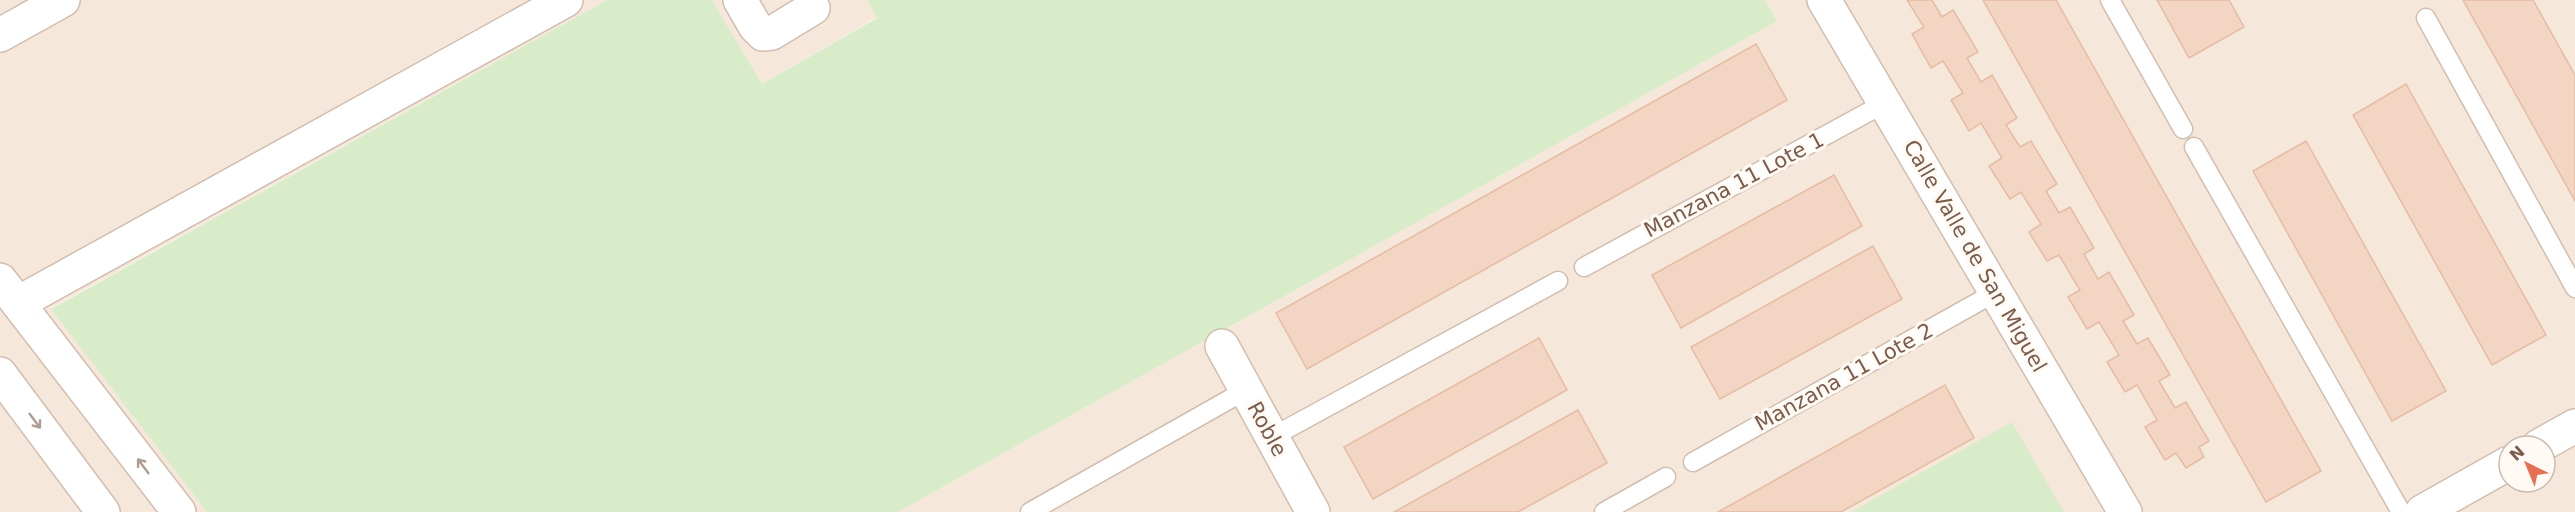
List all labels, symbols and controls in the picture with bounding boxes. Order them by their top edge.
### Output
street label: Manzana 11 Lote 1 [1640,128,1828,242]
street label: Calle Valle de San Miguel [1899,136,2051,376]
street label: Manzana 11 Lote 2 [1751,318,1937,436]
street label: Roble [1242,398,1292,460]
one-way arrow [28,413,41,429]
north arrow [2497,434,2557,494]
text: N [2506,442,2528,465]
one-way arrow [137,458,149,474]

